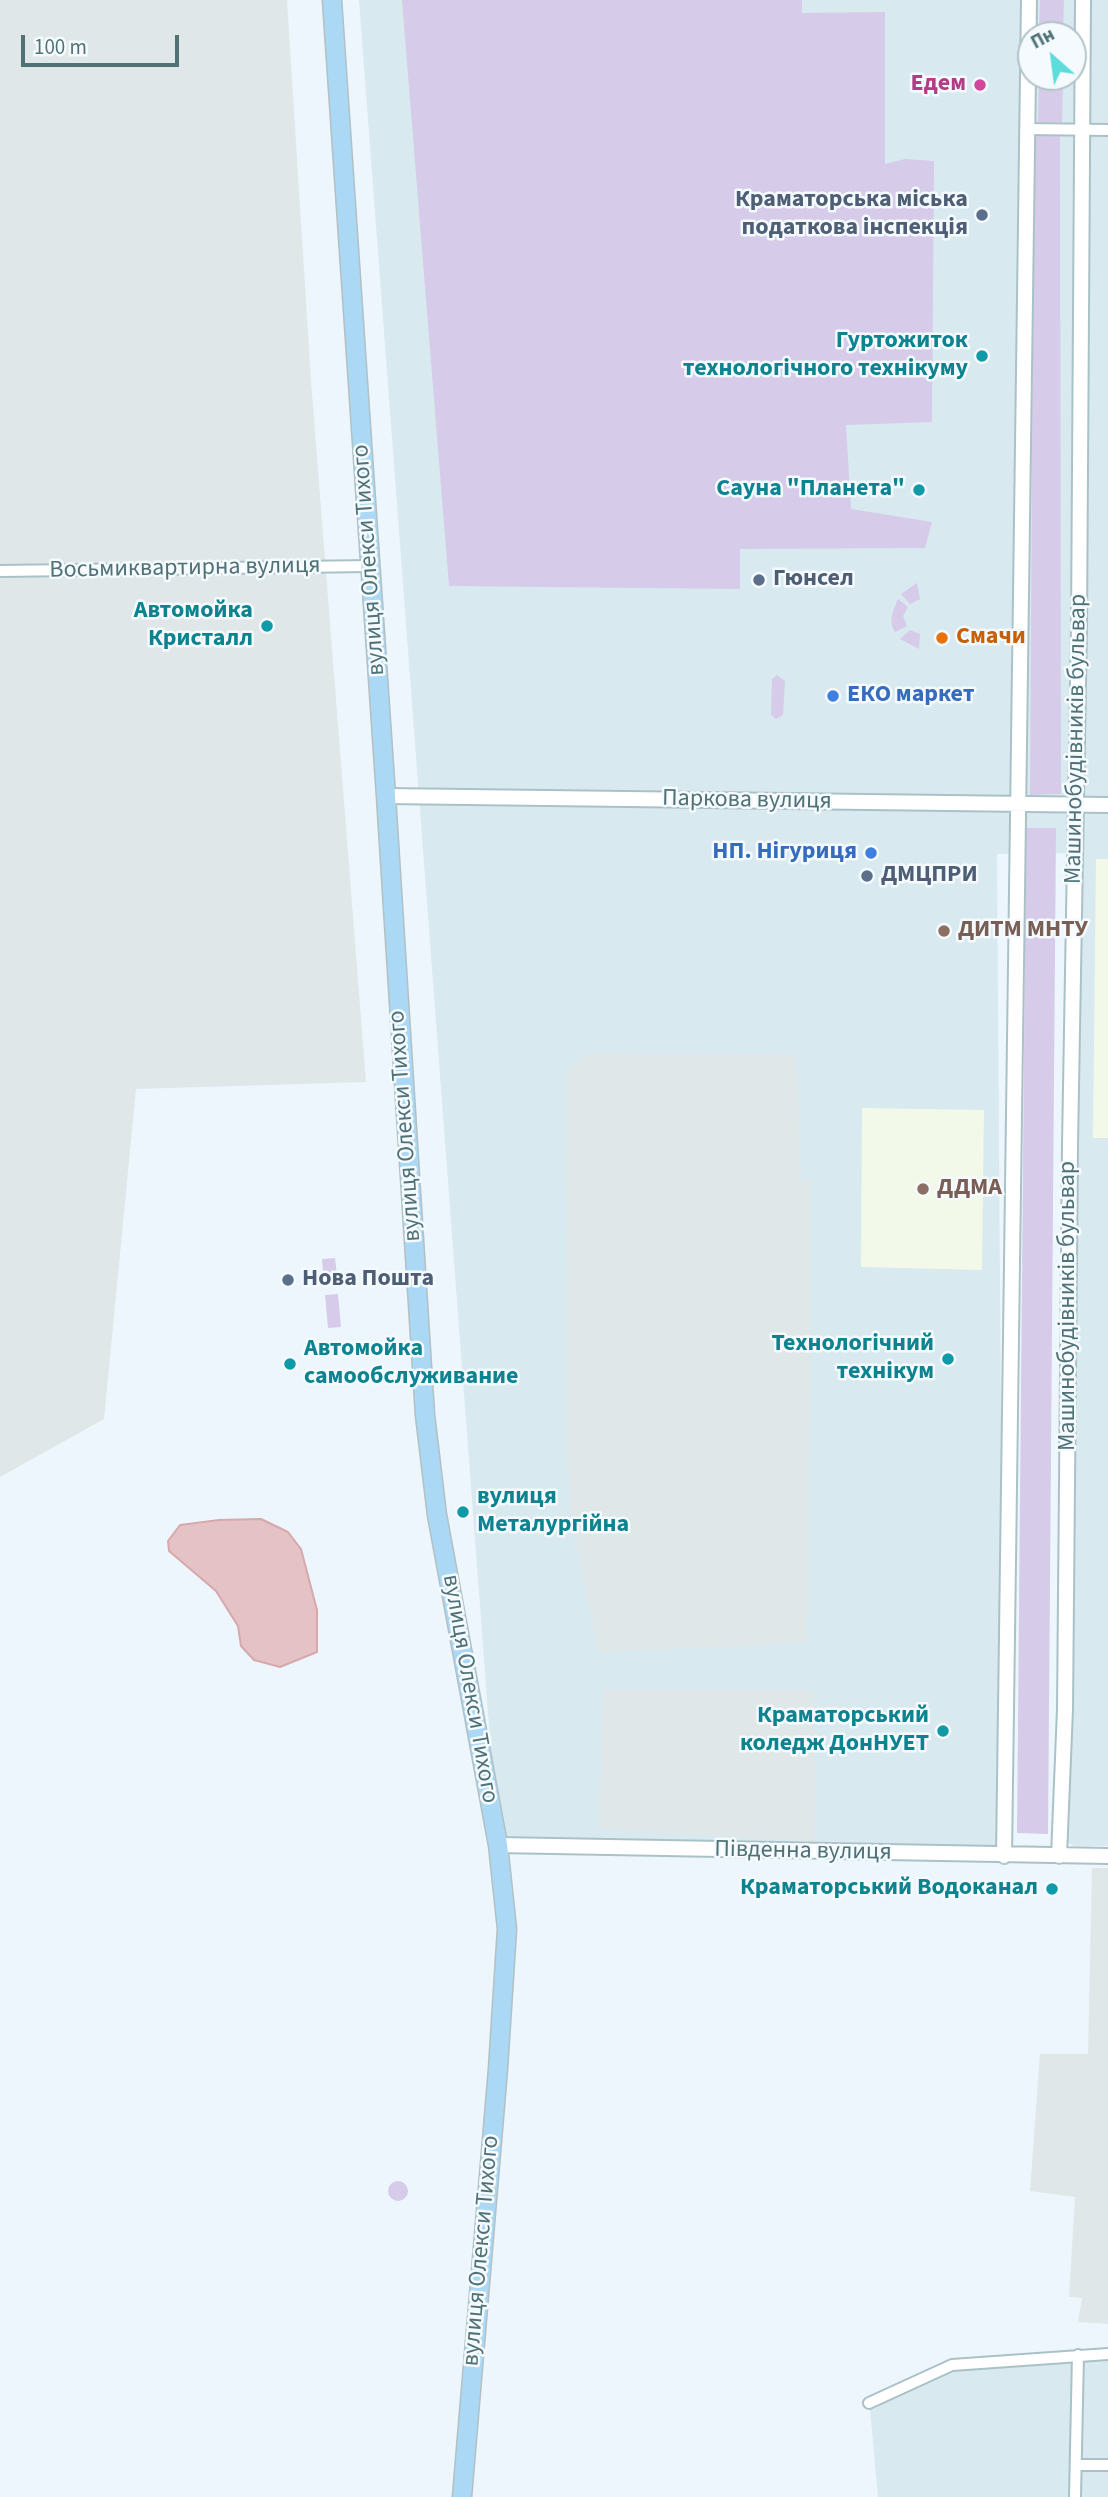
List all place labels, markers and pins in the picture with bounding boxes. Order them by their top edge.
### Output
place label: Едем [911,71,966,99]
marker: Едем [972,77,988,93]
place label: Краматорська міська податкова інспекція [735,187,968,243]
marker: Краматорська міська податкова інспекція [974,207,990,223]
place label: Гуртожиток технологічного технікуму [683,328,968,384]
marker: Гуртожиток технологічного технікуму [974,348,990,364]
place label: Сауна "Планета" [716,476,905,504]
marker: Сауна "Планета" [911,482,927,498]
place label: Гюнсел [773,566,854,594]
marker: Гюнсел [751,572,767,588]
place label: Автомойка Кристалл [134,598,253,654]
marker: Автомойка Кристалл [259,618,275,634]
place label: Смачи [956,624,1026,652]
marker: Смачи [934,630,950,646]
place label: ЕКО маркет [847,682,975,710]
marker: ЕКО маркет [825,688,841,704]
place label: НП. Нігуриця [712,839,857,867]
marker: НП. Нігуриця [863,845,879,861]
place label: ДМЦПРИ [881,862,978,890]
marker: ДМЦПРИ [859,868,875,884]
place label: ДИТМ МНТУ [958,917,1088,945]
marker: ДИТМ МНТУ [936,923,952,939]
place label: ДДМА [937,1175,1002,1203]
marker: ДДМА [915,1181,931,1197]
place label: Нова Пошта [302,1266,434,1294]
marker: Нова Пошта [280,1272,296,1288]
place label: Технологічний технікум [772,1331,934,1387]
place label: Автомойка самообслуживание [304,1336,519,1392]
marker: Технологічний технікум [940,1351,956,1367]
marker: Автомойка самообслуживание [282,1356,298,1372]
place label: вулиця Металургійна [477,1484,629,1540]
marker: вулиця Металургійна [455,1504,471,1520]
place label: Краматорський коледж ДонНУЕТ [740,1703,929,1759]
marker: Краматорський коледж ДонНУЕТ [935,1723,951,1739]
place label: Краматорський Водоканал [740,1875,1038,1903]
marker: Краматорський Водоканал [1044,1881,1060,1897]

